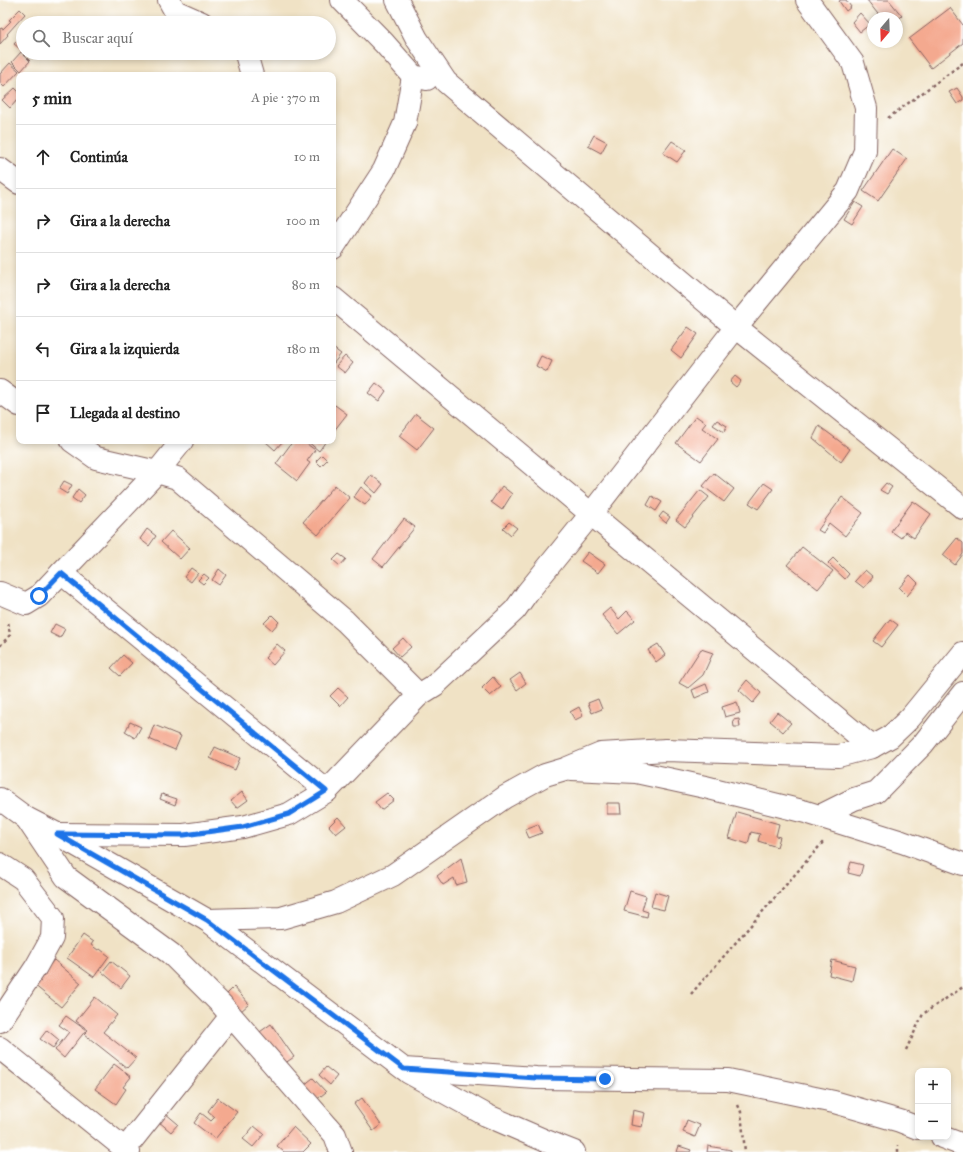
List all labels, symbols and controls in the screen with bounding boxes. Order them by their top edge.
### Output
north arrow [867,12,903,48]
search box [16,16,336,60]
icon: search [30,27,52,49]
text: Buscar aquí [62,29,133,47]
text: 5 min [32,88,72,109]
text: A pie · 370 m [251,90,320,106]
icon: ahead [32,146,54,168]
text: Continúa [70,148,128,166]
text: 10 m [294,149,320,165]
icon: right [32,210,54,232]
text: Gira a la derecha [70,212,170,230]
text: 100 m [286,213,320,229]
icon: right [32,274,54,296]
text: Gira a la derecha [70,276,170,294]
text: 80 m [292,277,320,293]
icon: left [32,338,54,360]
text: Gira a la izquierda [70,340,179,358]
text: 180 m [287,341,320,357]
icon: arrive [32,402,54,424]
text: Llegada al destino [70,404,180,422]
route start [30,587,48,605]
map controls [915,1068,951,1140]
button: + [915,1068,951,1104]
route end [596,1070,614,1088]
button: − [915,1104,951,1140]

